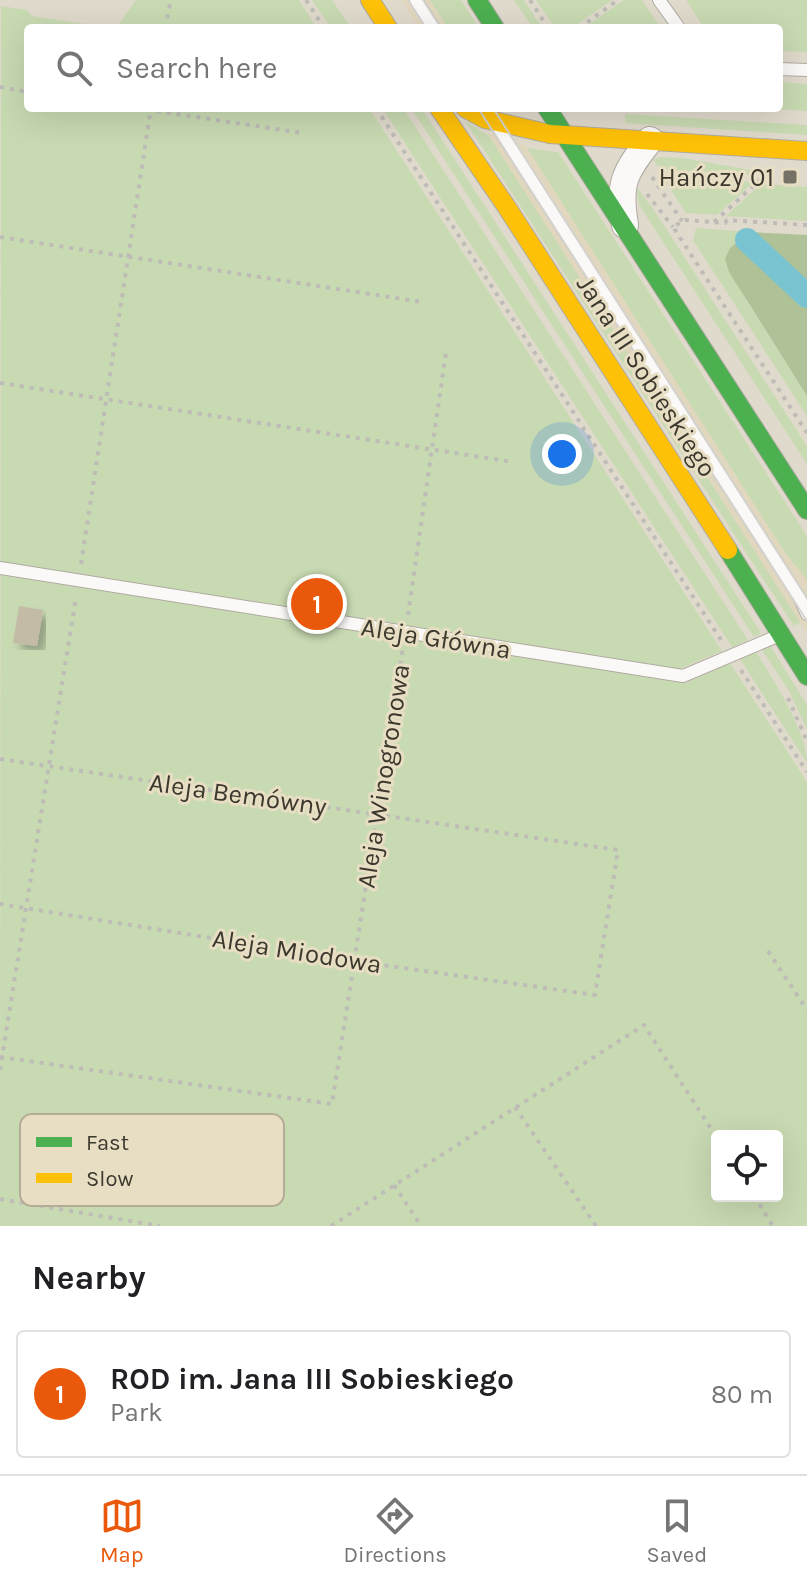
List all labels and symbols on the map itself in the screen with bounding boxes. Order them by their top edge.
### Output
place label: Hańczy 01 [659,162,774,193]
marker: Hańczy 01 [781,168,799,186]
street label: Jana III Sobieskiego [570,270,723,483]
your location [542,434,582,474]
pin: 1 [291,574,343,634]
street label: Aleja Główna [359,611,513,666]
street label: Aleja Winogronowa [350,662,417,890]
street label: Aleja Bemówny [147,767,329,822]
street label: Aleja Miodowa [210,923,384,980]
legend [20,1114,284,1206]
text: Fast [86,1130,129,1156]
text: Slow [86,1166,133,1192]

